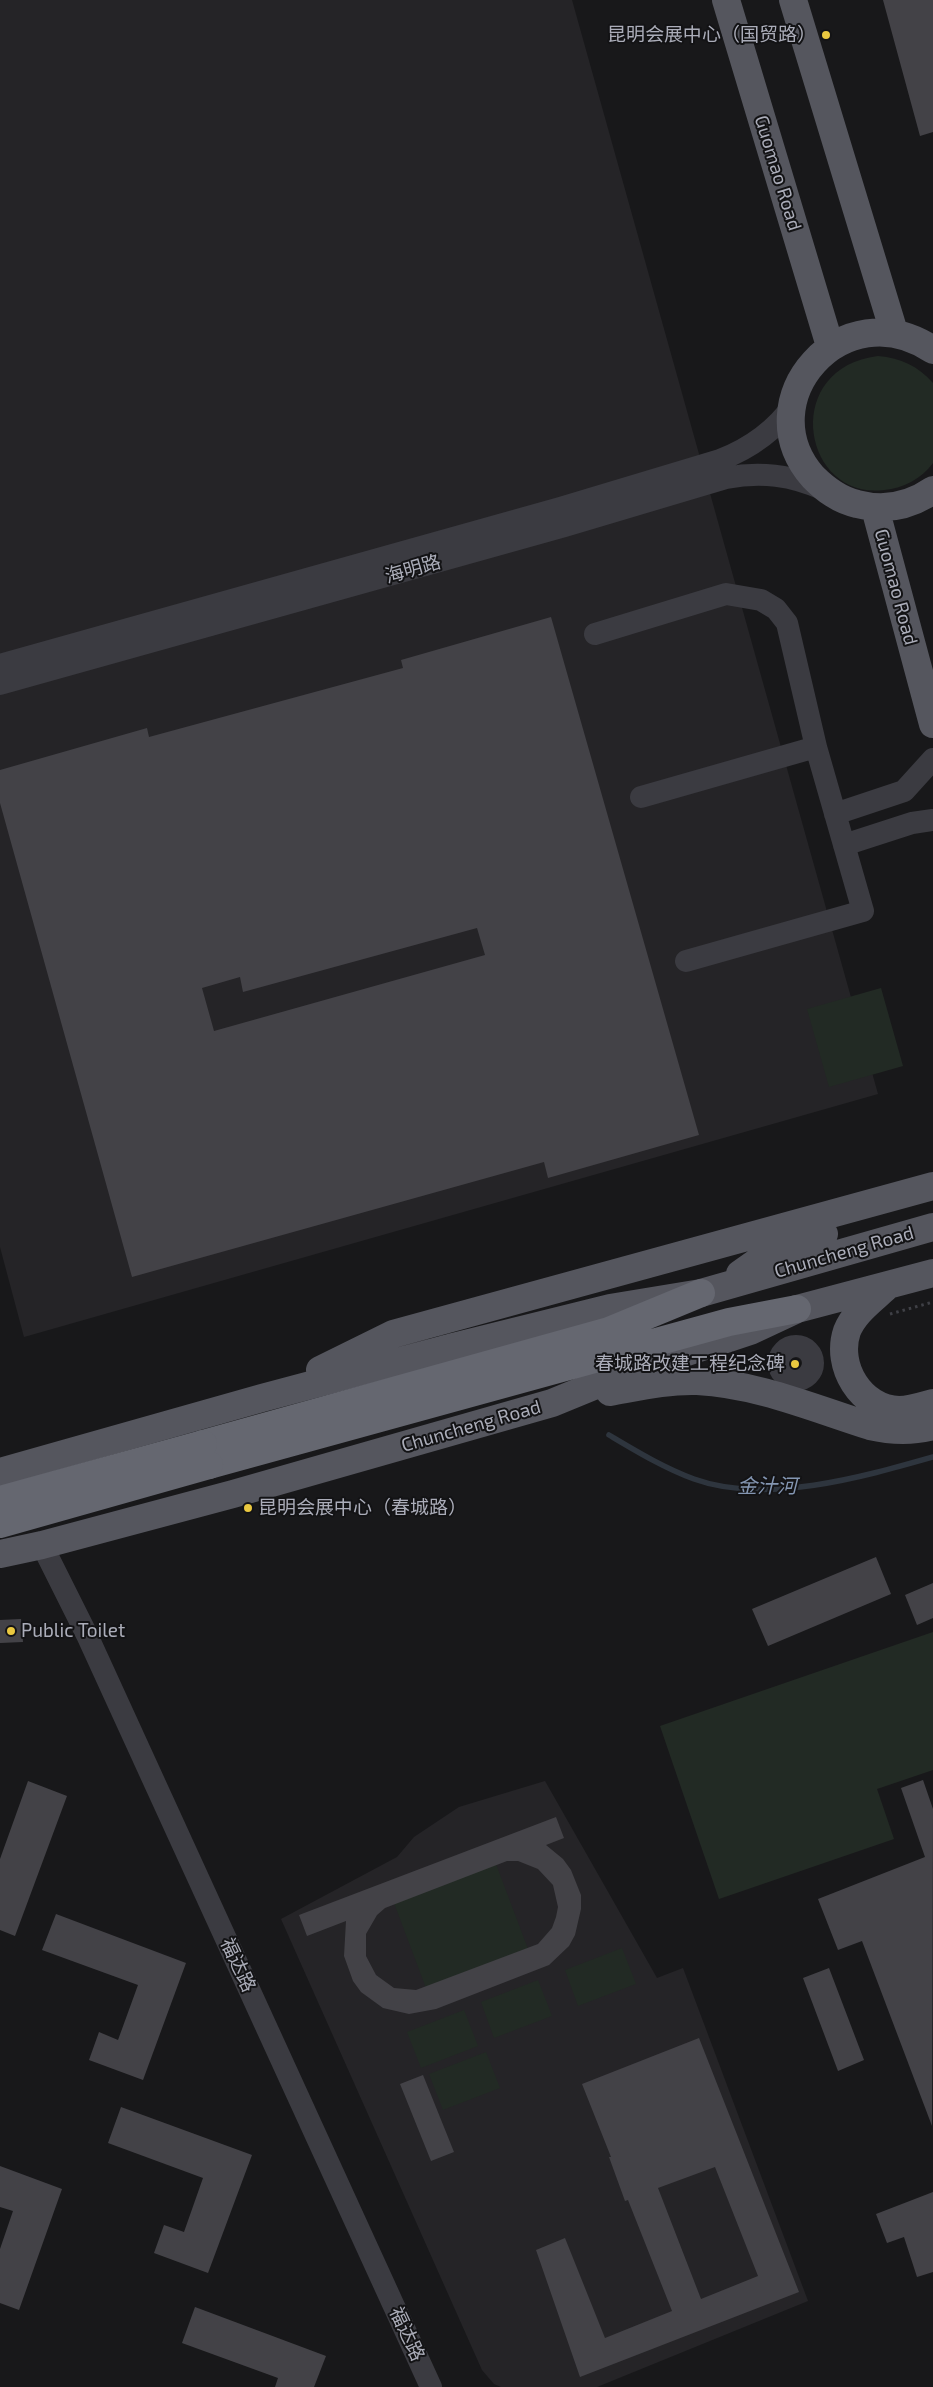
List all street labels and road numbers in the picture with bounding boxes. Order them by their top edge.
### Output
street label: Guomao Road [750,113,806,233]
street label: Guomao Road [870,526,922,648]
street label: 海明路 [382,550,444,588]
street label: Chuncheng Road [772,1221,916,1283]
street label: Chuncheng Road [399,1395,543,1457]
street label: 福达路 [216,1934,260,1996]
street label: 福达路 [385,2303,429,2365]

